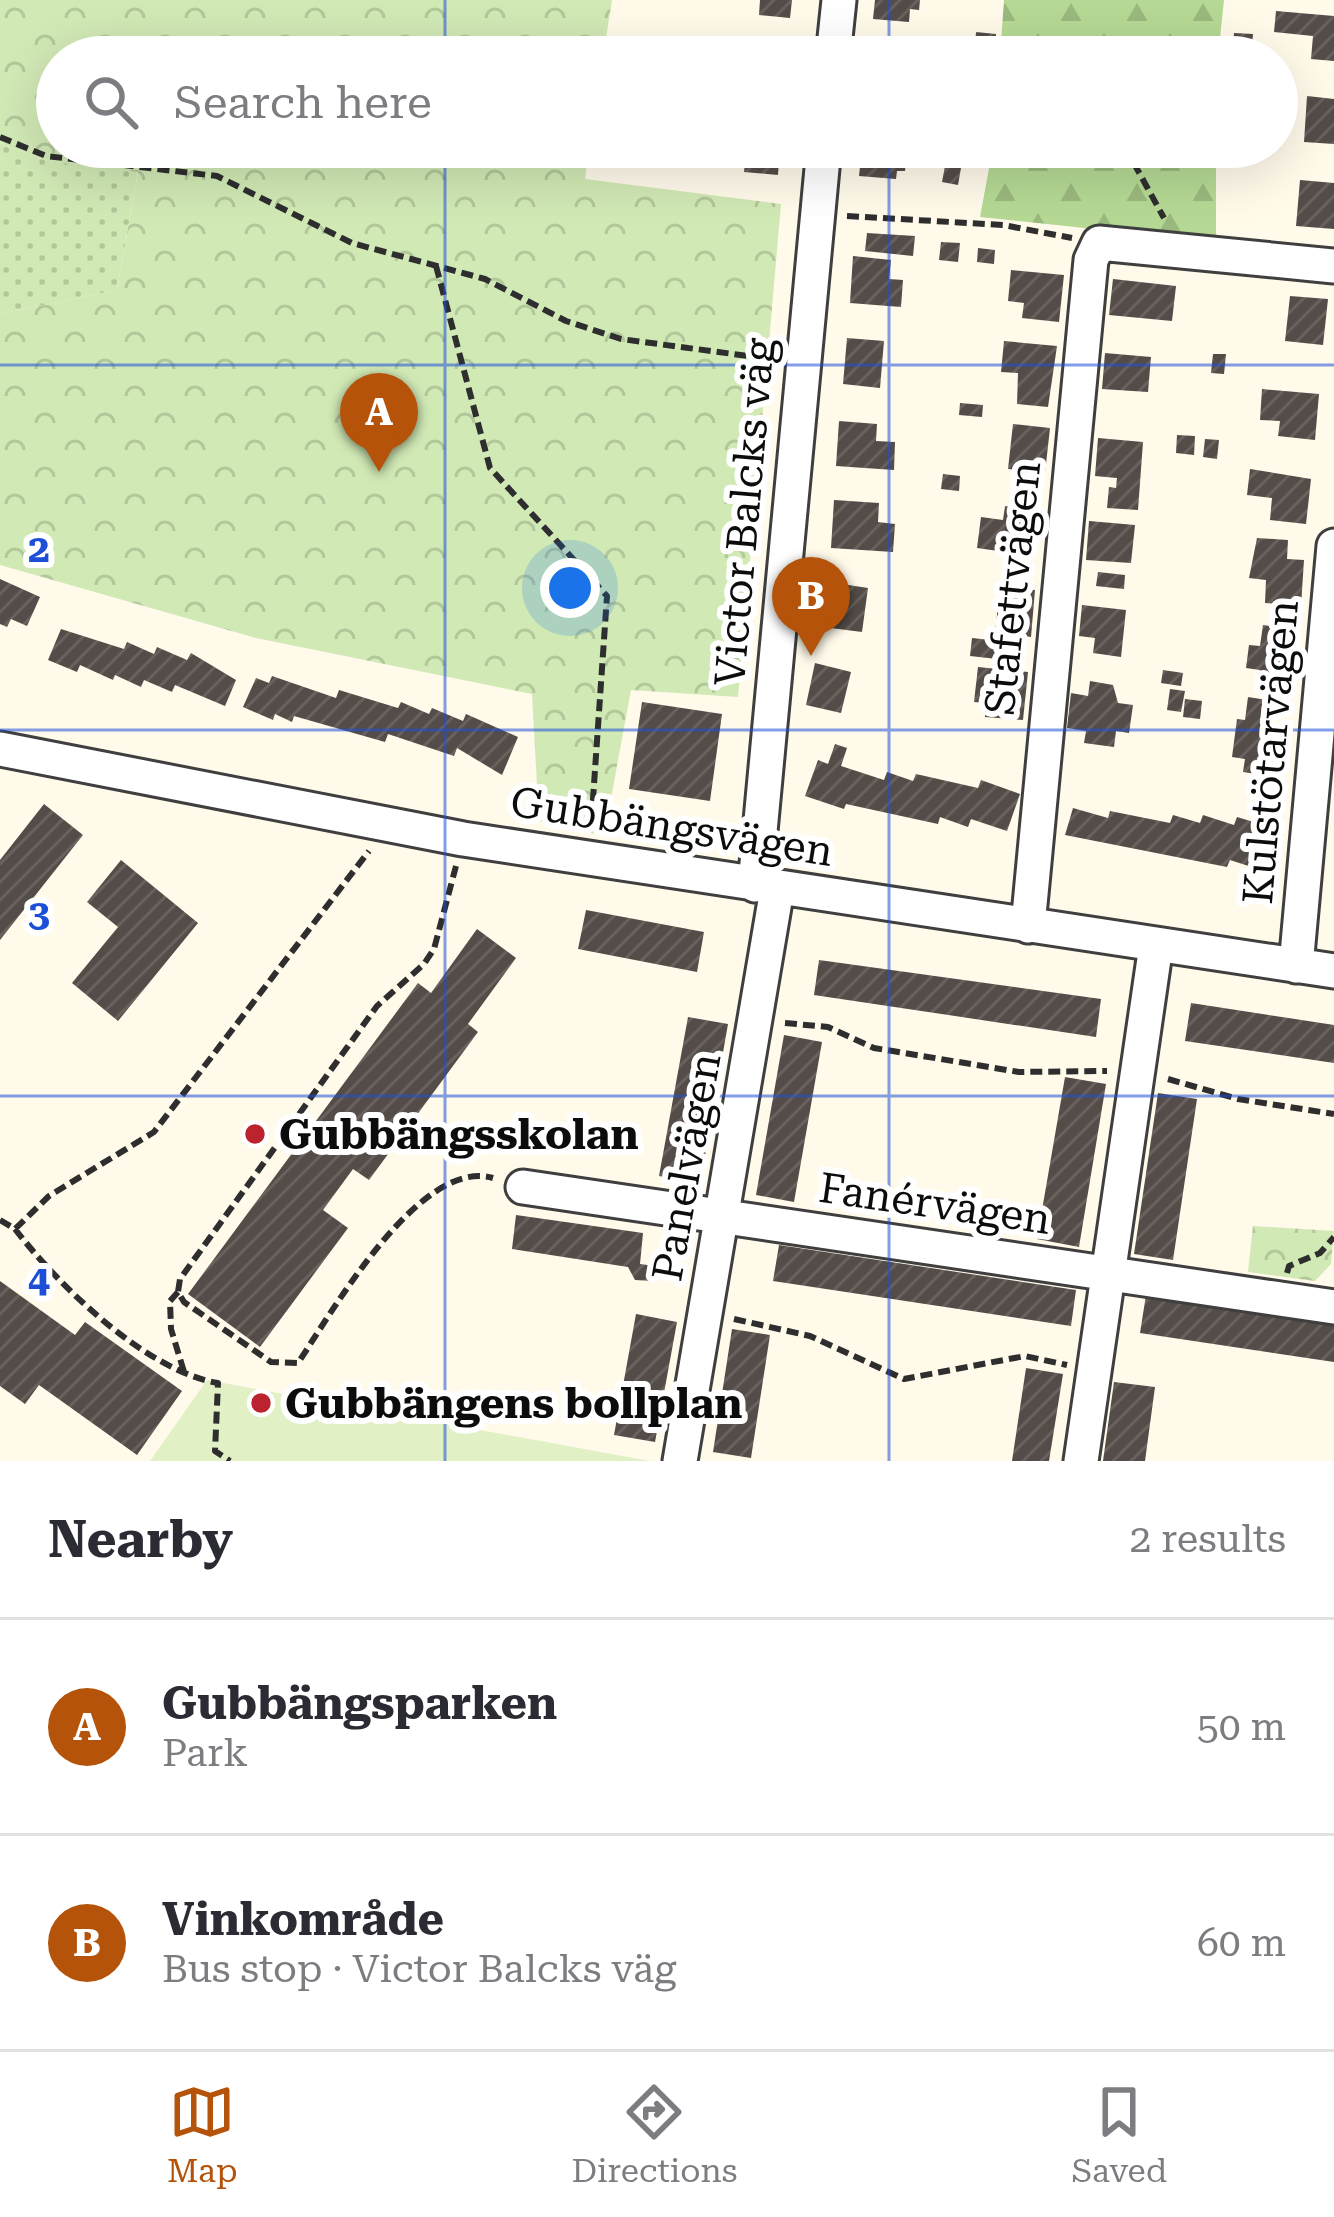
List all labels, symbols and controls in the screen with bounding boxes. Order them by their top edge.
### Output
search box [36,36,1298,168]
icon: search [78,69,144,135]
text: Search here [174,76,432,129]
street label: Victor Balcks väg [705,336,784,688]
pin: A [340,373,418,472]
street label: Stafettvägen [975,459,1050,717]
text: 2 [28,526,50,572]
pin: B [772,557,850,656]
your location [540,558,600,618]
street label: Kulstötarvägen [1233,598,1308,906]
street label: Gubbängsvägen [507,777,837,876]
text: 3 [28,891,50,937]
street label: Panelvägen [642,1049,731,1285]
place label: Gubbängsskolan [279,1110,639,1159]
marker: Gubbängsskolan [242,1121,268,1147]
street label: Fanérvägen [816,1163,1054,1244]
text: 4 [28,1256,50,1302]
place label: Gubbängens bollplan [285,1379,743,1428]
marker: Gubbängens bollplan [248,1390,274,1416]
text: Nearby [48,1510,233,1569]
text: 2 results [1129,1516,1286,1562]
text: Gubbängsparken [162,1677,557,1730]
text: A [73,1704,101,1750]
text: 50 m [1197,1704,1286,1750]
text: Park [162,1730,248,1776]
text: Vinkområde [162,1893,444,1946]
text: B [73,1920,101,1966]
text: 60 m [1197,1920,1286,1966]
text: Bus stop · Victor Balcks väg [162,1946,676,1992]
tab: Map [167,2079,238,2190]
tab: Directions [571,2079,737,2190]
tab: Saved [1071,2079,1167,2190]

